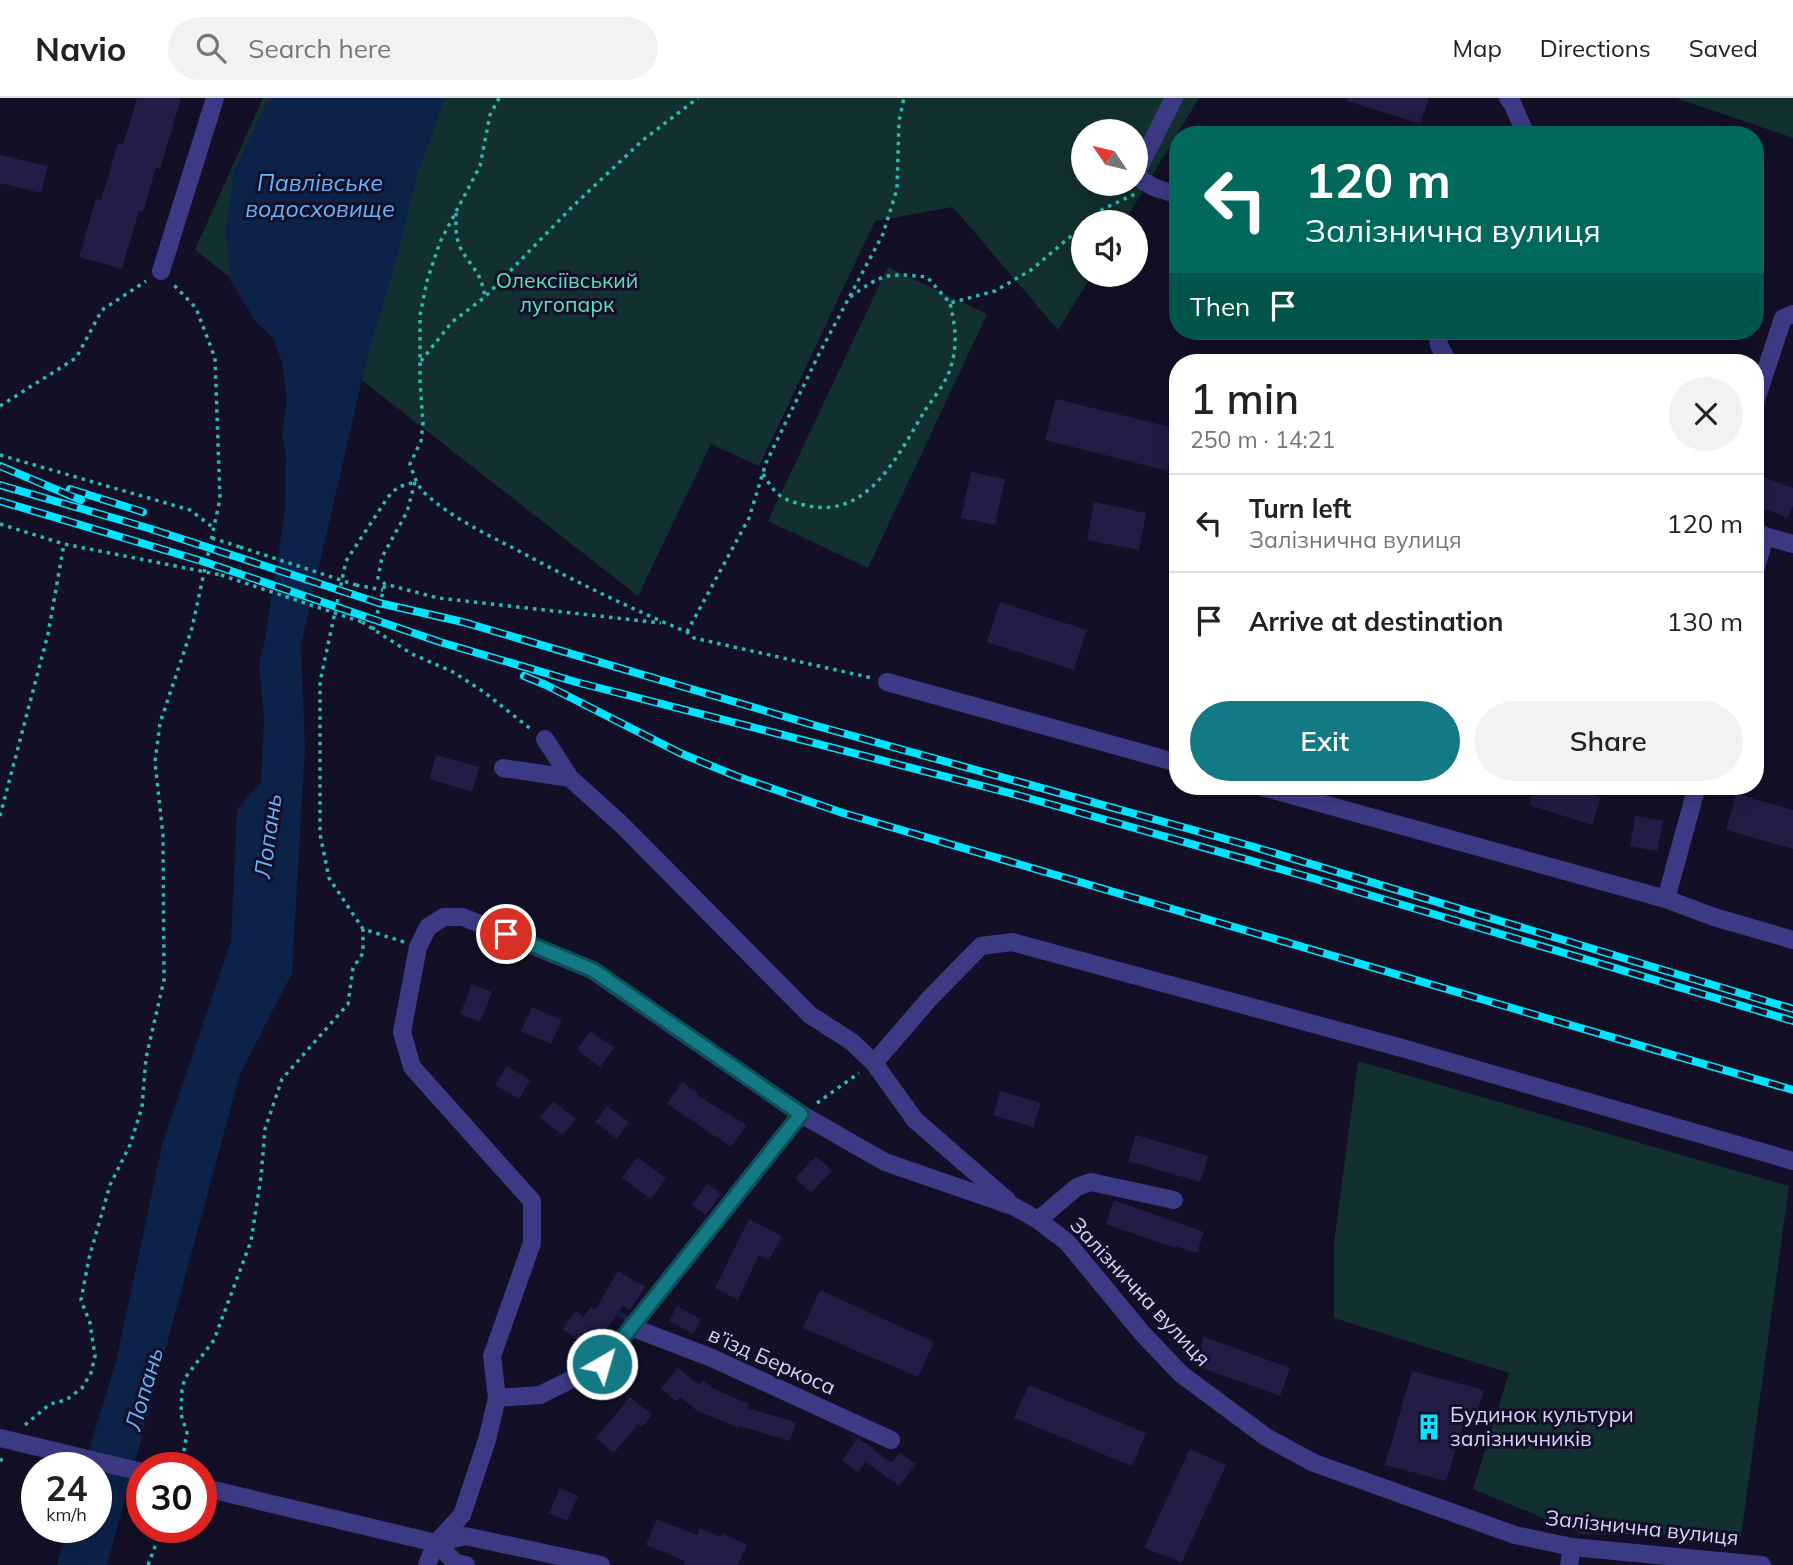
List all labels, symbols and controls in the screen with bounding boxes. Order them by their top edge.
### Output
search box [168,17,658,80]
text: Navio [35,28,126,69]
icon: search [192,29,230,67]
text: Search here [248,32,391,65]
text: Map [1452,33,1502,63]
text: Directions [1540,33,1651,63]
text: Saved [1689,33,1758,63]
north arrow [1071,119,1148,196]
map controls [1071,119,1148,287]
text: 120 m [1305,149,1451,210]
icon: left [1190,154,1281,245]
water label: Павлівське водосховище [245,168,395,223]
button: sound [1071,210,1148,287]
text: Залізнична вулиця [1305,210,1601,250]
park label: Олексіївський лугопарк [496,267,638,317]
icon: arrive [1264,287,1302,325]
text: Then [1190,290,1250,323]
text: 1 min [1190,372,1299,425]
button: close [1669,377,1743,451]
text: 250 m · 14:21 [1190,425,1335,454]
text: Turn left [1249,492,1351,525]
icon: left [1190,504,1228,542]
text: 120 m [1667,507,1743,540]
text: Залізнична вулиця [1249,525,1462,554]
icon: arrive [1190,602,1228,640]
text: Arrive at destination [1249,605,1504,638]
text: 130 m [1667,605,1743,638]
button: Exit [1190,701,1460,781]
button: Share [1474,701,1743,781]
water label: Лопань [247,792,288,881]
pin [476,904,536,964]
icon: arrive [487,915,525,953]
street label: Залізнична вулиця [1065,1211,1216,1371]
street label: в’їзд Беркоса [705,1320,840,1400]
position arrow [565,1327,639,1401]
water label: Лопань [118,1344,169,1435]
place label: Будинок культури залізничників [1450,1401,1634,1451]
building icon: Будинок культури залізничників [1414,1412,1444,1442]
speed limit sign: 30 [126,1452,217,1543]
text: 24 [45,1466,88,1510]
text: km/h [46,1503,87,1526]
street label: Залізнична вулиця [1544,1504,1740,1550]

